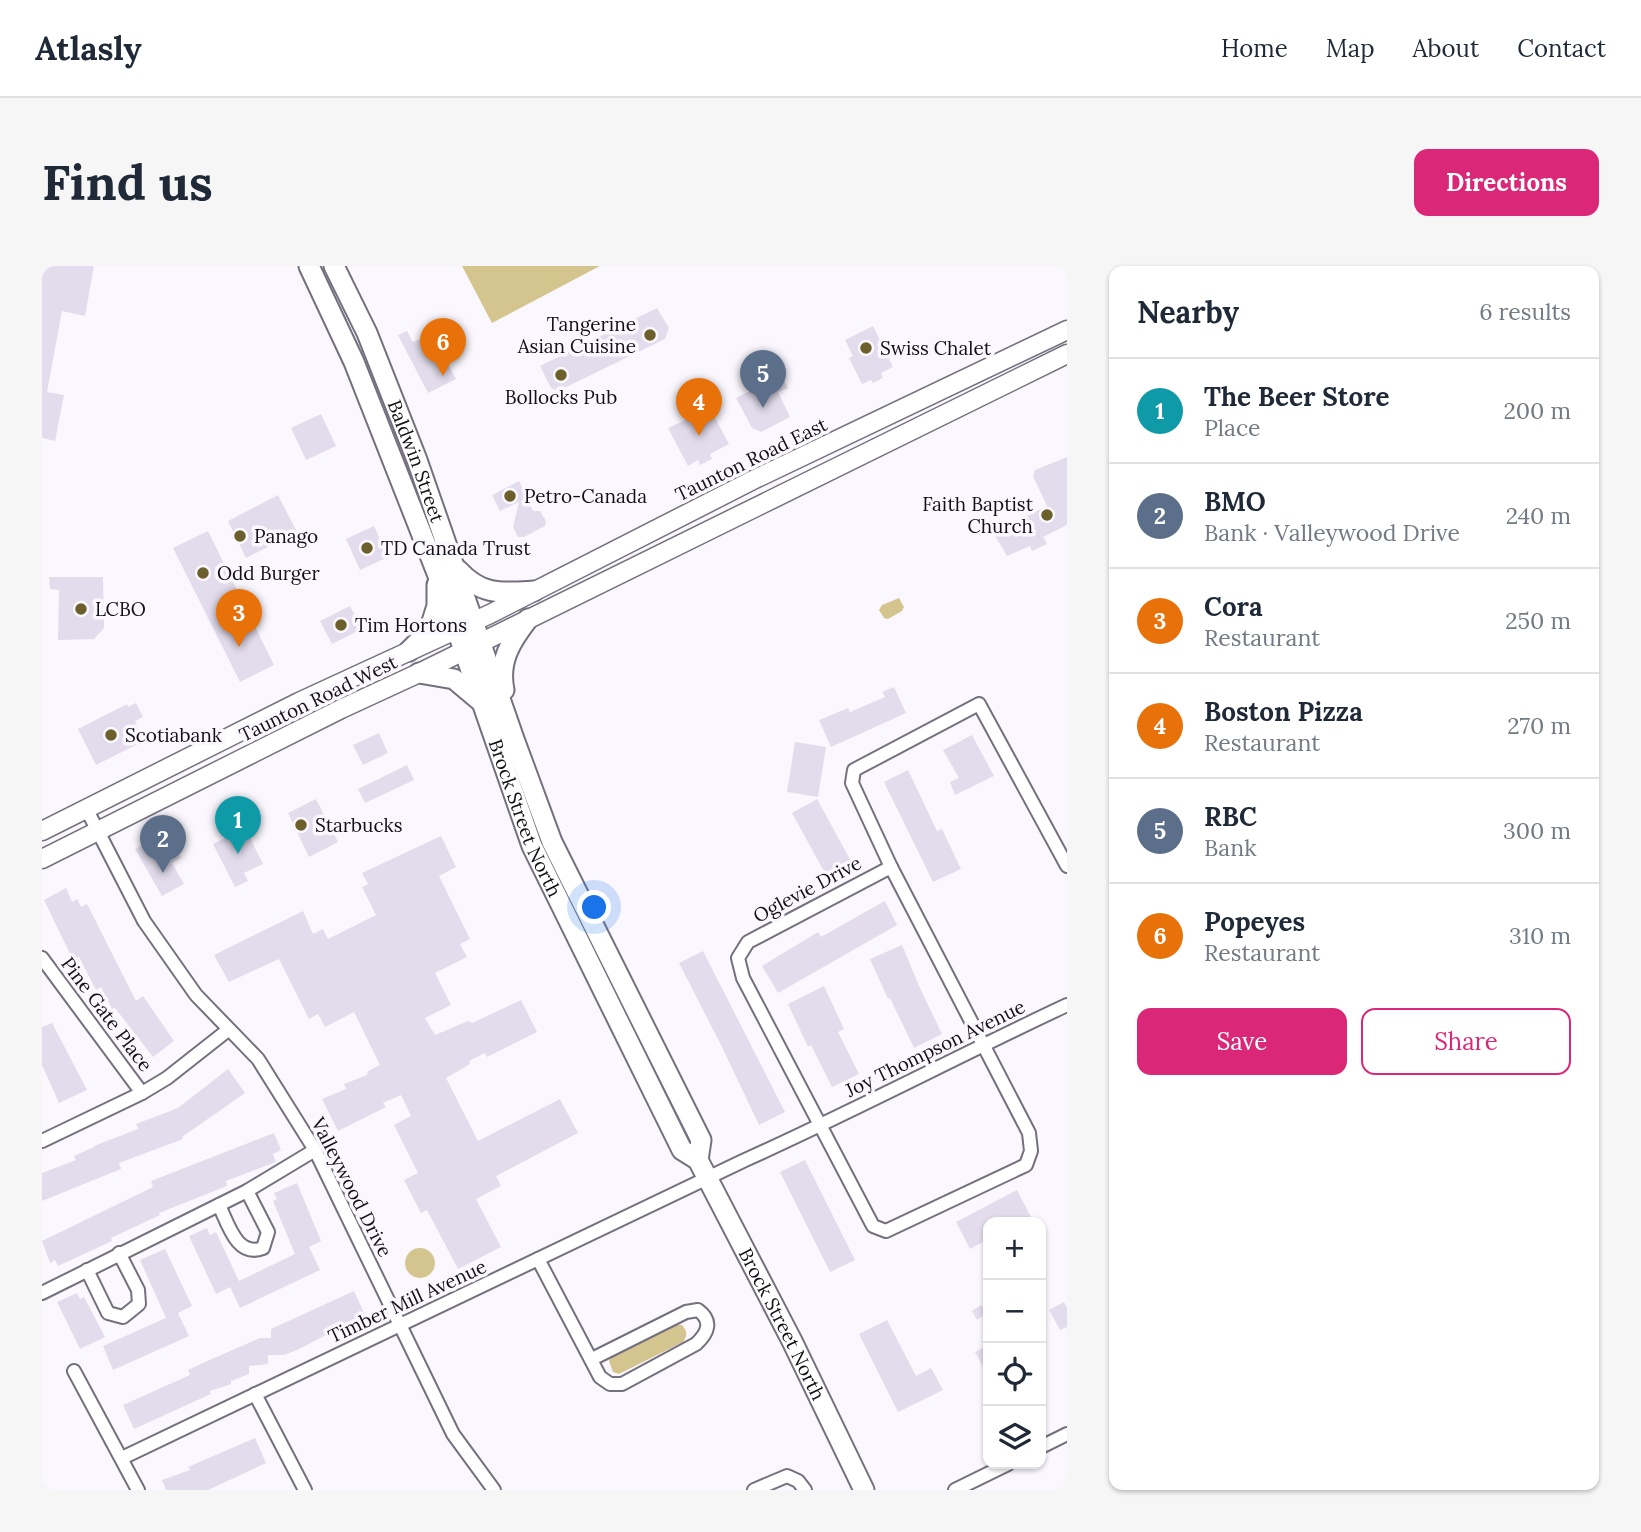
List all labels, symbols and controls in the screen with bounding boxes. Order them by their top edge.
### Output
text: Atlasly [35,27,142,69]
text: Home [1221,33,1288,64]
text: Map [1326,33,1375,64]
text: About [1413,33,1479,64]
text: Contact [1517,33,1606,64]
button: Directions [1414,149,1599,216]
text: Find us [42,151,213,213]
text: Nearby [1137,293,1239,331]
text: 6 results [1479,297,1571,326]
place label: Tangerine Asian Cuisine [517,312,636,358]
pin: 6 [420,318,466,376]
marker: Tangerine Asian Cuisine [642,327,658,343]
place label: Swiss Chalet [880,336,992,360]
marker: Swiss Chalet [858,340,874,356]
pin: 5 [740,350,786,408]
marker: Bollocks Pub [553,367,569,383]
pin: 4 [676,378,722,436]
text: The Beer Store [1204,380,1389,413]
place label: Bollocks Pub [505,385,617,409]
street label: Baldwin Street [382,396,450,526]
text: 1 [1155,396,1165,425]
text: 200 m [1503,396,1571,425]
street label: Taunton Road East [671,412,831,506]
text: Place [1204,413,1261,442]
place label: Petro-Canada [524,484,647,508]
text: BMO [1204,485,1266,518]
marker: Petro-Canada [502,488,518,504]
place label: Faith Baptist Church [922,492,1034,538]
text: 2 [1154,501,1166,530]
text: 240 m [1506,501,1571,530]
marker: Faith Baptist Church [1039,507,1055,523]
text: Bank · Valleywood Drive [1204,518,1460,547]
place label: Panago [254,524,318,548]
marker: Panago [232,528,248,544]
place label: TD Canada Trust [381,536,531,560]
marker: TD Canada Trust [359,540,375,556]
place label: Odd Burger [217,561,321,585]
marker: Odd Burger [195,565,211,581]
pin: 3 [216,589,262,647]
text: Cora [1204,590,1263,623]
place label: LCBO [95,597,146,621]
marker: LCBO [73,601,89,617]
text: 3 [1154,606,1166,635]
text: 250 m [1505,606,1571,635]
place label: Tim Hortons [355,613,467,637]
marker: Tim Hortons [333,617,349,633]
text: Restaurant [1204,623,1320,652]
street label: Taunton Road West [235,649,401,747]
text: Boston Pizza [1204,695,1363,728]
text: 4 [1154,711,1166,740]
text: 270 m [1507,711,1571,740]
place label: Scotiabank [125,723,223,747]
marker: Scotiabank [103,727,119,743]
text: Restaurant [1204,728,1320,757]
street label: Brock Street North [484,736,567,901]
pin: 1 [215,796,261,854]
text: RBC [1204,800,1257,833]
place label: Starbucks [315,813,403,837]
pin: 2 [140,815,186,873]
text: 5 [1154,816,1166,845]
text: 300 m [1503,816,1571,845]
marker: Starbucks [293,817,309,833]
text: Bank [1204,833,1257,862]
street label: Oglevie Drive [749,850,865,928]
your location [577,890,611,924]
text: Popeyes [1204,905,1305,938]
text: 6 [1153,921,1167,950]
text: 310 m [1509,921,1571,950]
text: Restaurant [1204,938,1320,967]
street label: Pine Gate Place [56,952,158,1076]
street label: Joy Thompson Avenue [840,994,1029,1102]
button: Save [1137,1008,1347,1075]
button: Share [1361,1008,1571,1075]
street label: Valleywood Drive [306,1112,398,1261]
map controls [983,1217,1046,1469]
button: + [983,1217,1046,1280]
street label: Brock Street North [734,1244,831,1404]
street label: Timber Mill Avenue [324,1254,490,1348]
button: − [983,1280,1046,1343]
button: locate [983,1343,1046,1406]
button: layers [983,1406,1046,1469]

